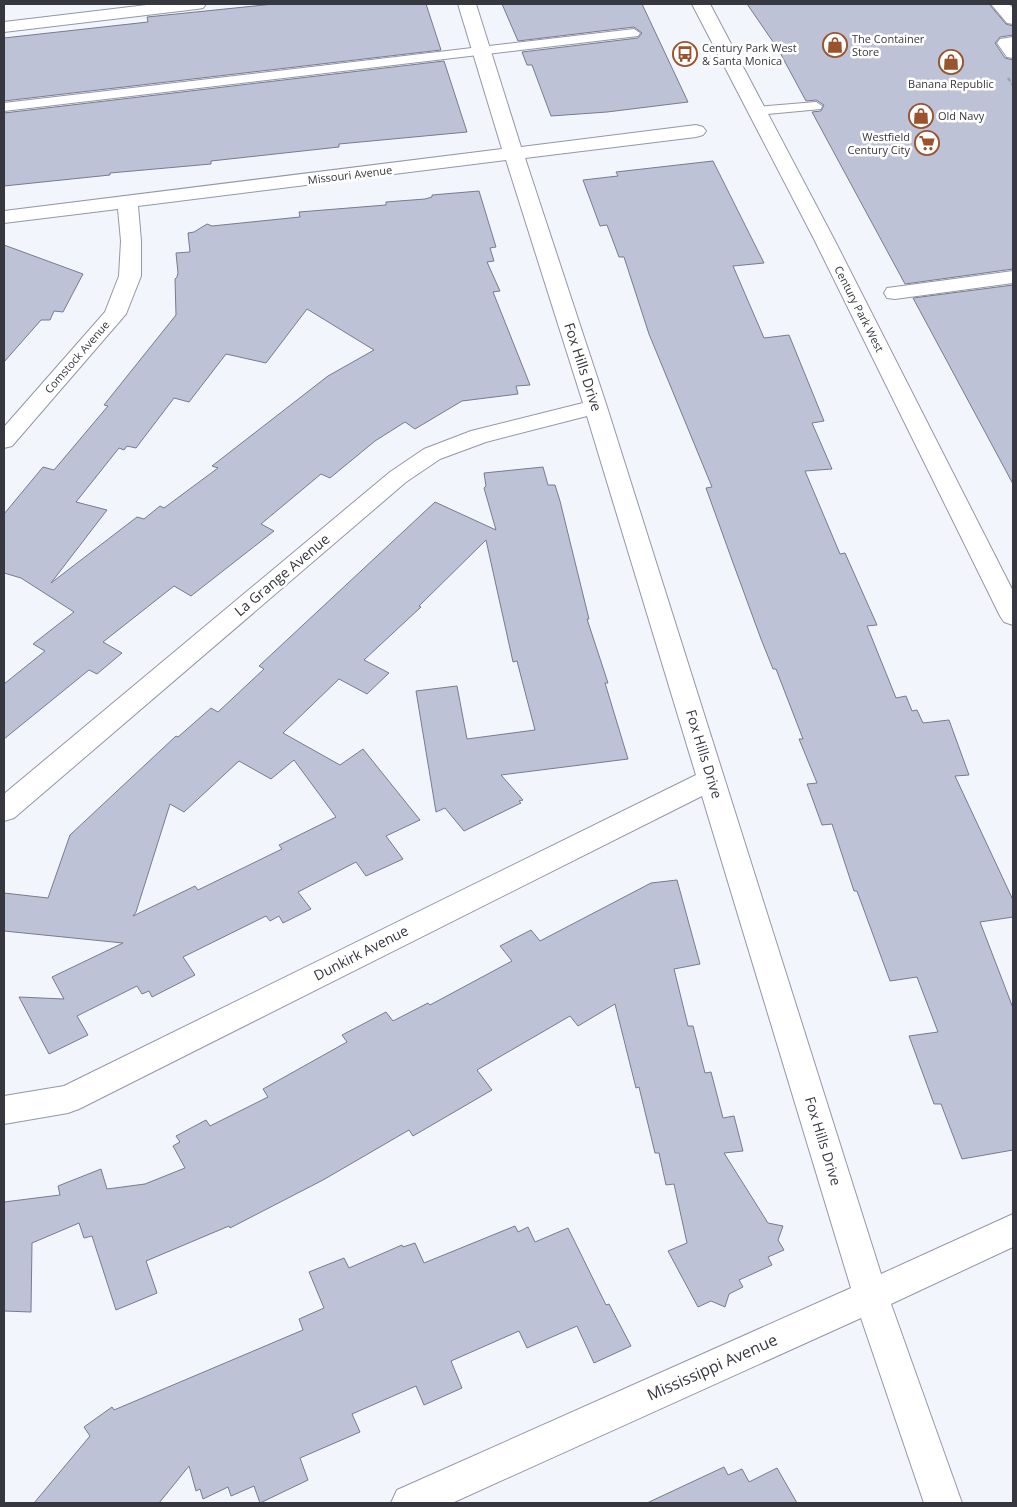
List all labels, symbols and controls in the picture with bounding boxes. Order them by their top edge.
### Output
place label: The Container Store [852,31,925,59]
shop icon: The Container Store [822,32,848,58]
place label: Century Park West & Santa Monica [702,40,797,68]
bus stop icon: Century Park West & Santa Monica [672,41,698,67]
shop icon: Banana Republic [938,49,964,75]
place label: Banana Republic [908,76,994,91]
shop icon: Old Navy [908,103,934,129]
place label: Old Navy [938,108,985,123]
place label: Westfield Century City [847,129,910,157]
supermarket icon: Westfield Century City [914,130,940,156]
street label: Missouri Avenue [307,162,393,187]
street label: Century Park West [831,263,888,354]
street label: Comstock Avenue [41,317,112,396]
street label: Fox Hills Drive [560,320,607,414]
street label: La Grange Avenue [230,529,333,620]
street label: Fox Hills Drive [682,707,727,801]
street label: Dunkirk Avenue [310,920,411,985]
street label: Fox Hills Drive [801,1094,846,1188]
street label: Mississippi Avenue [643,1328,781,1406]

